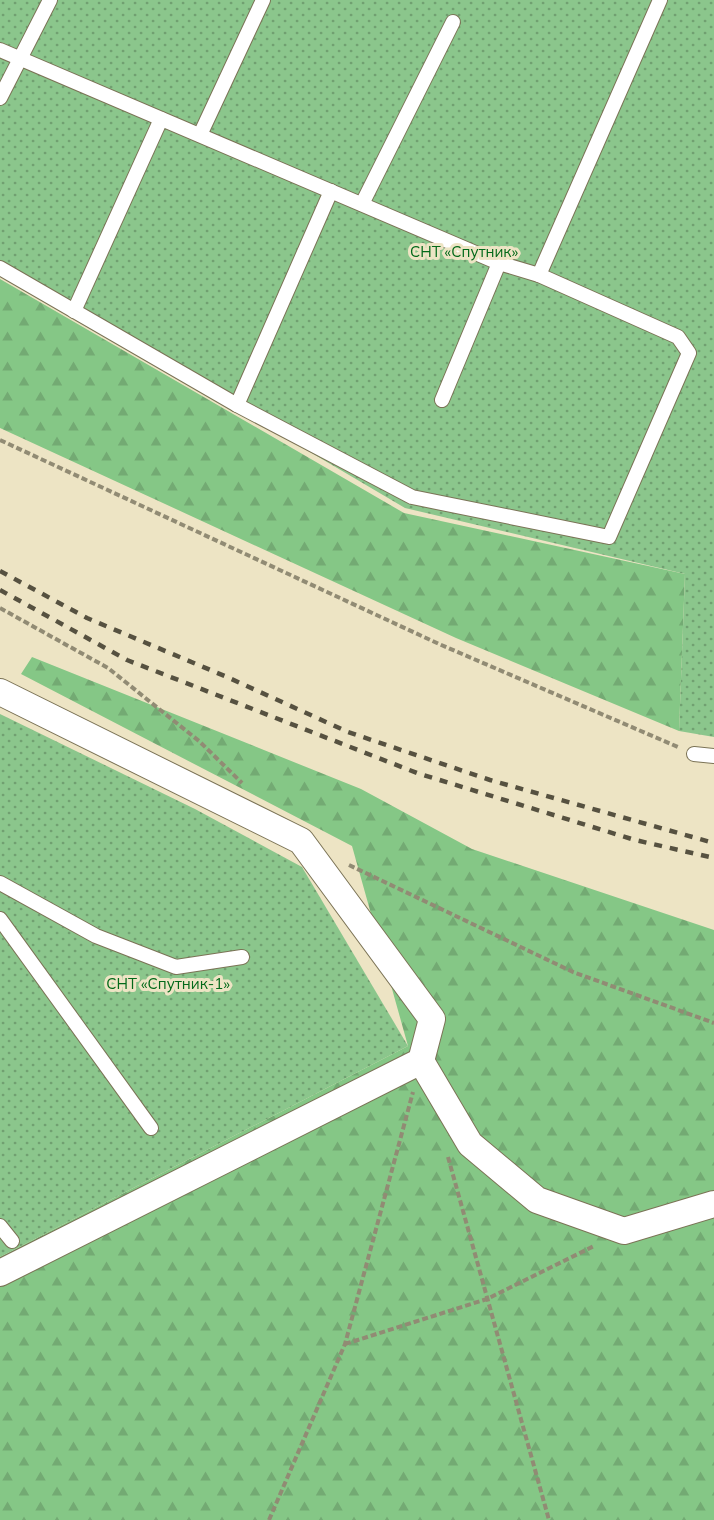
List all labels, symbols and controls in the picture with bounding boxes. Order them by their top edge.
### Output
park label: СНТ «Спутник» [410,242,518,261]
park label: СНТ «Спутник-1» [106,974,230,993]

